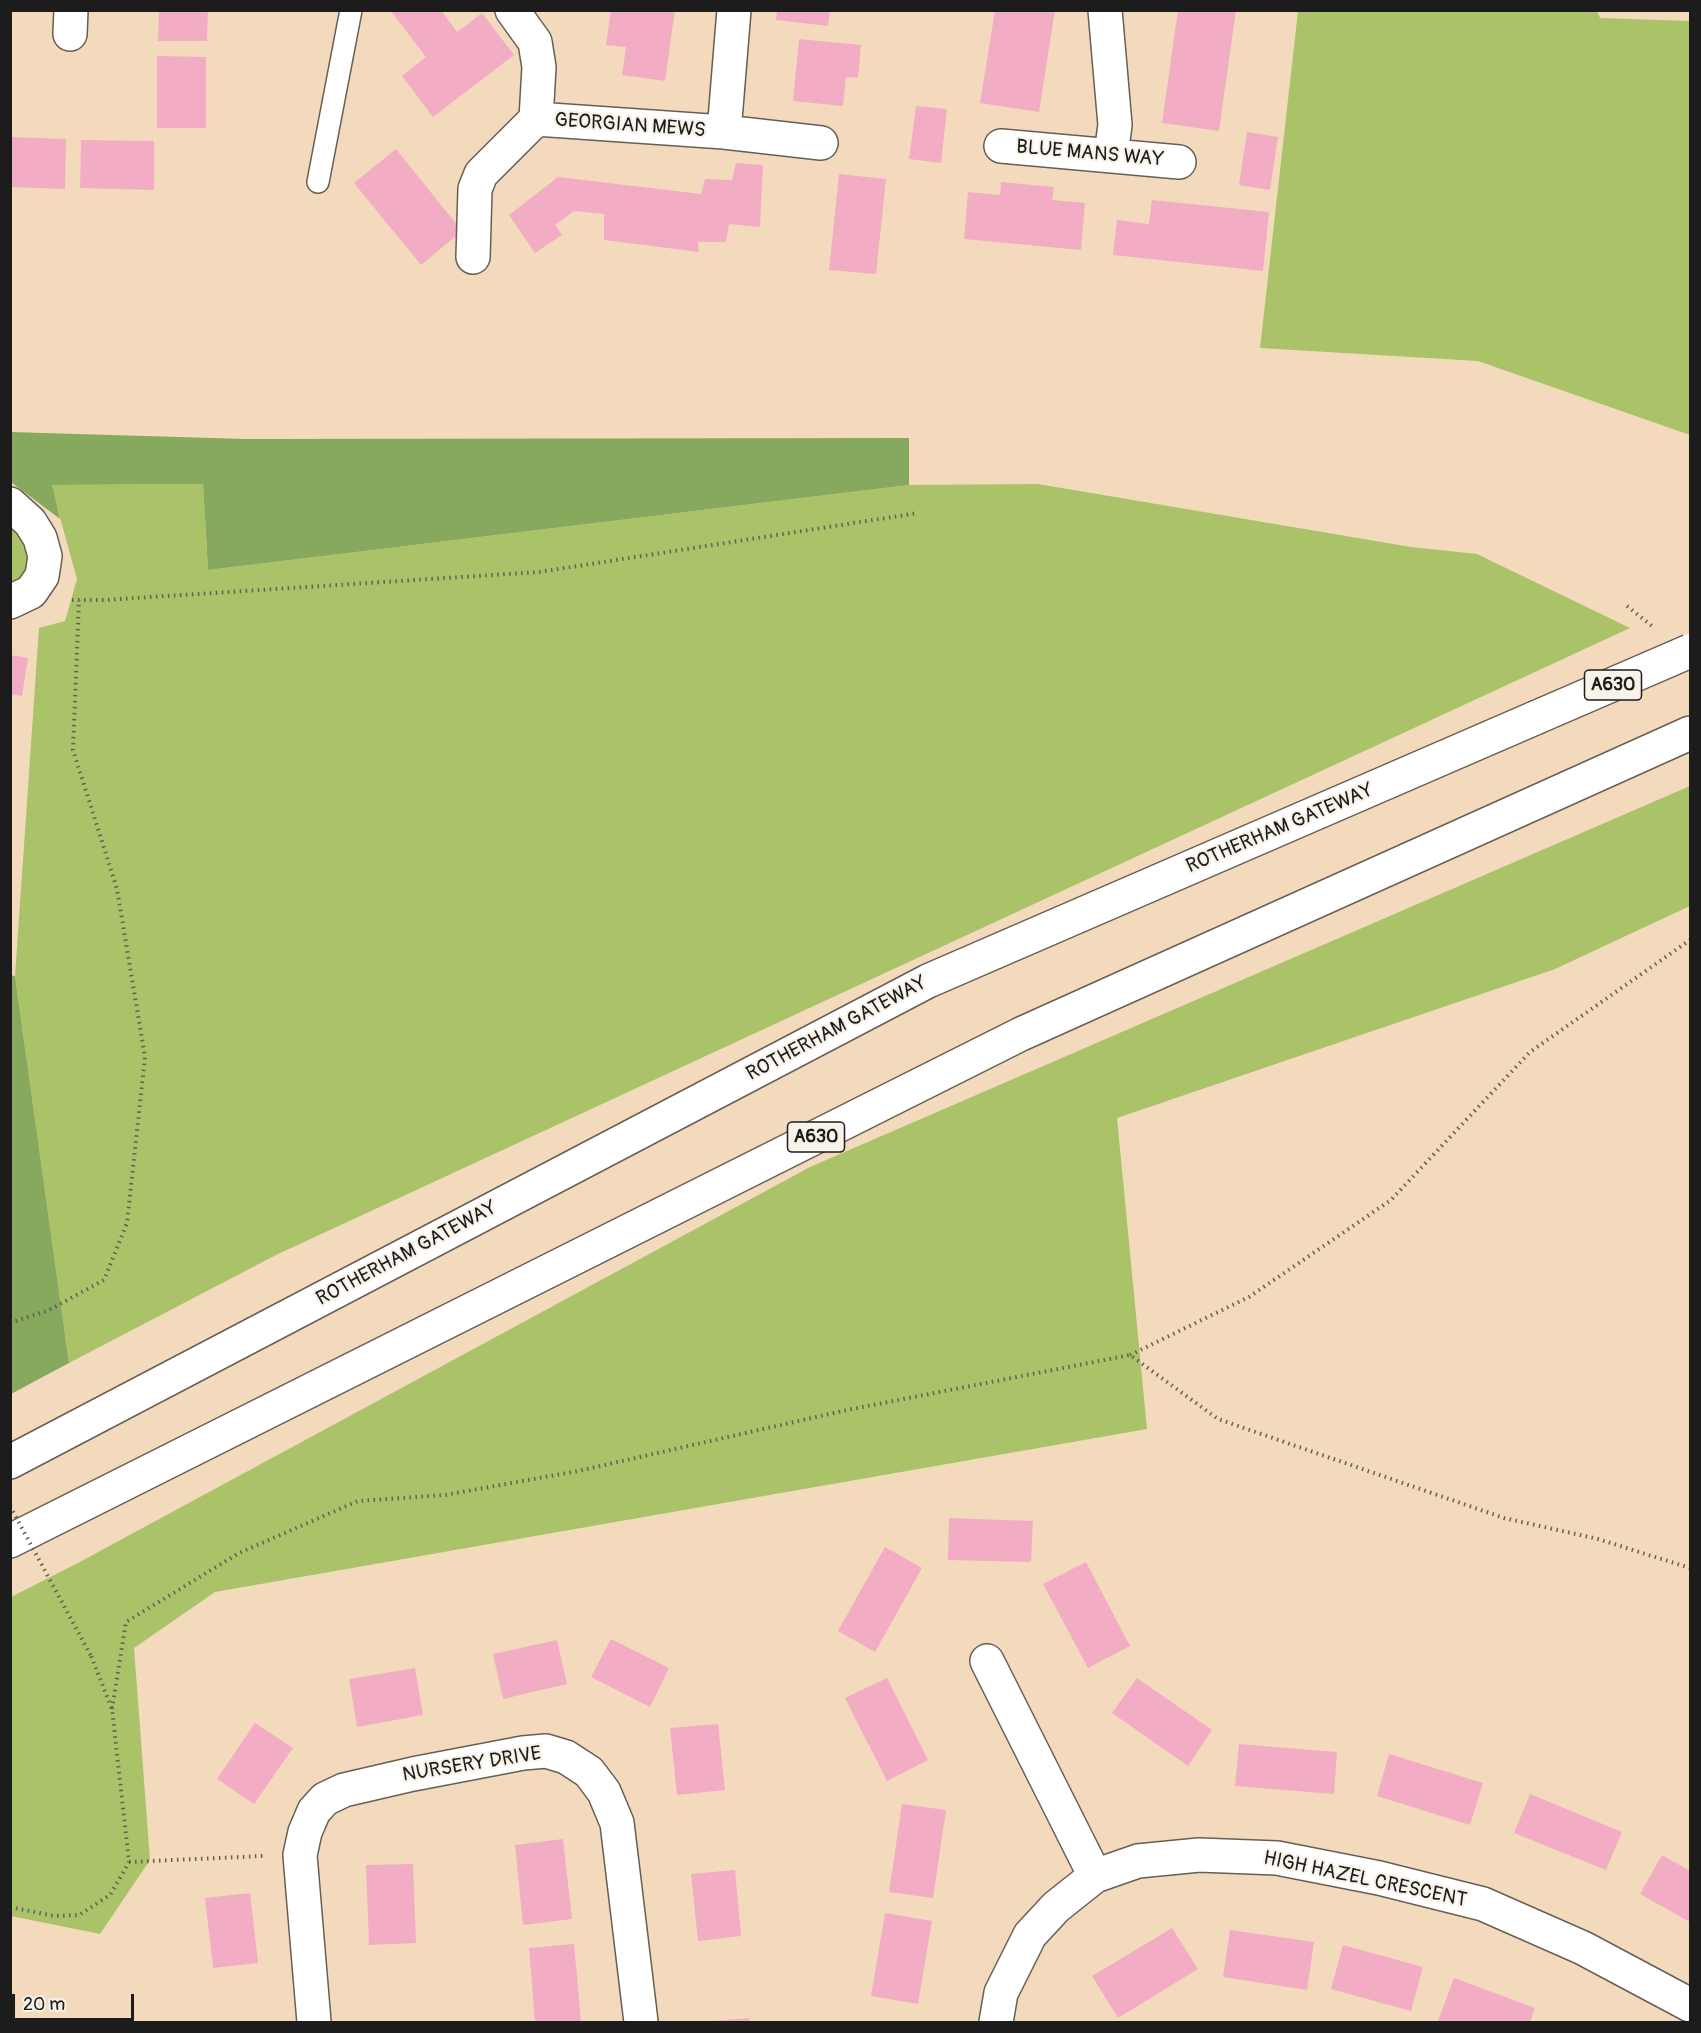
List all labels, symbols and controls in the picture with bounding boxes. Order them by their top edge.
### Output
street label: GEORGIAN MEWS [554,109,706,143]
street label: BLUE MANS WAY [1015,136,1165,172]
road number: A630 [1584,670,1642,700]
street label: ROTHERHAM GATEWAY [1183,779,1377,879]
street label: ROTHERHAM GATEWAY [743,971,931,1087]
road number: A630 [788,1122,844,1152]
street label: ROTHERHAM GATEWAY [313,1196,501,1312]
street label: NURSERY DRIVE [401,1742,543,1788]
street label: HIGH HAZEL CRESCENT [1261,1847,1469,1913]
scale bar [15,1982,136,2020]
text: 20 m [23,1993,65,2016]

